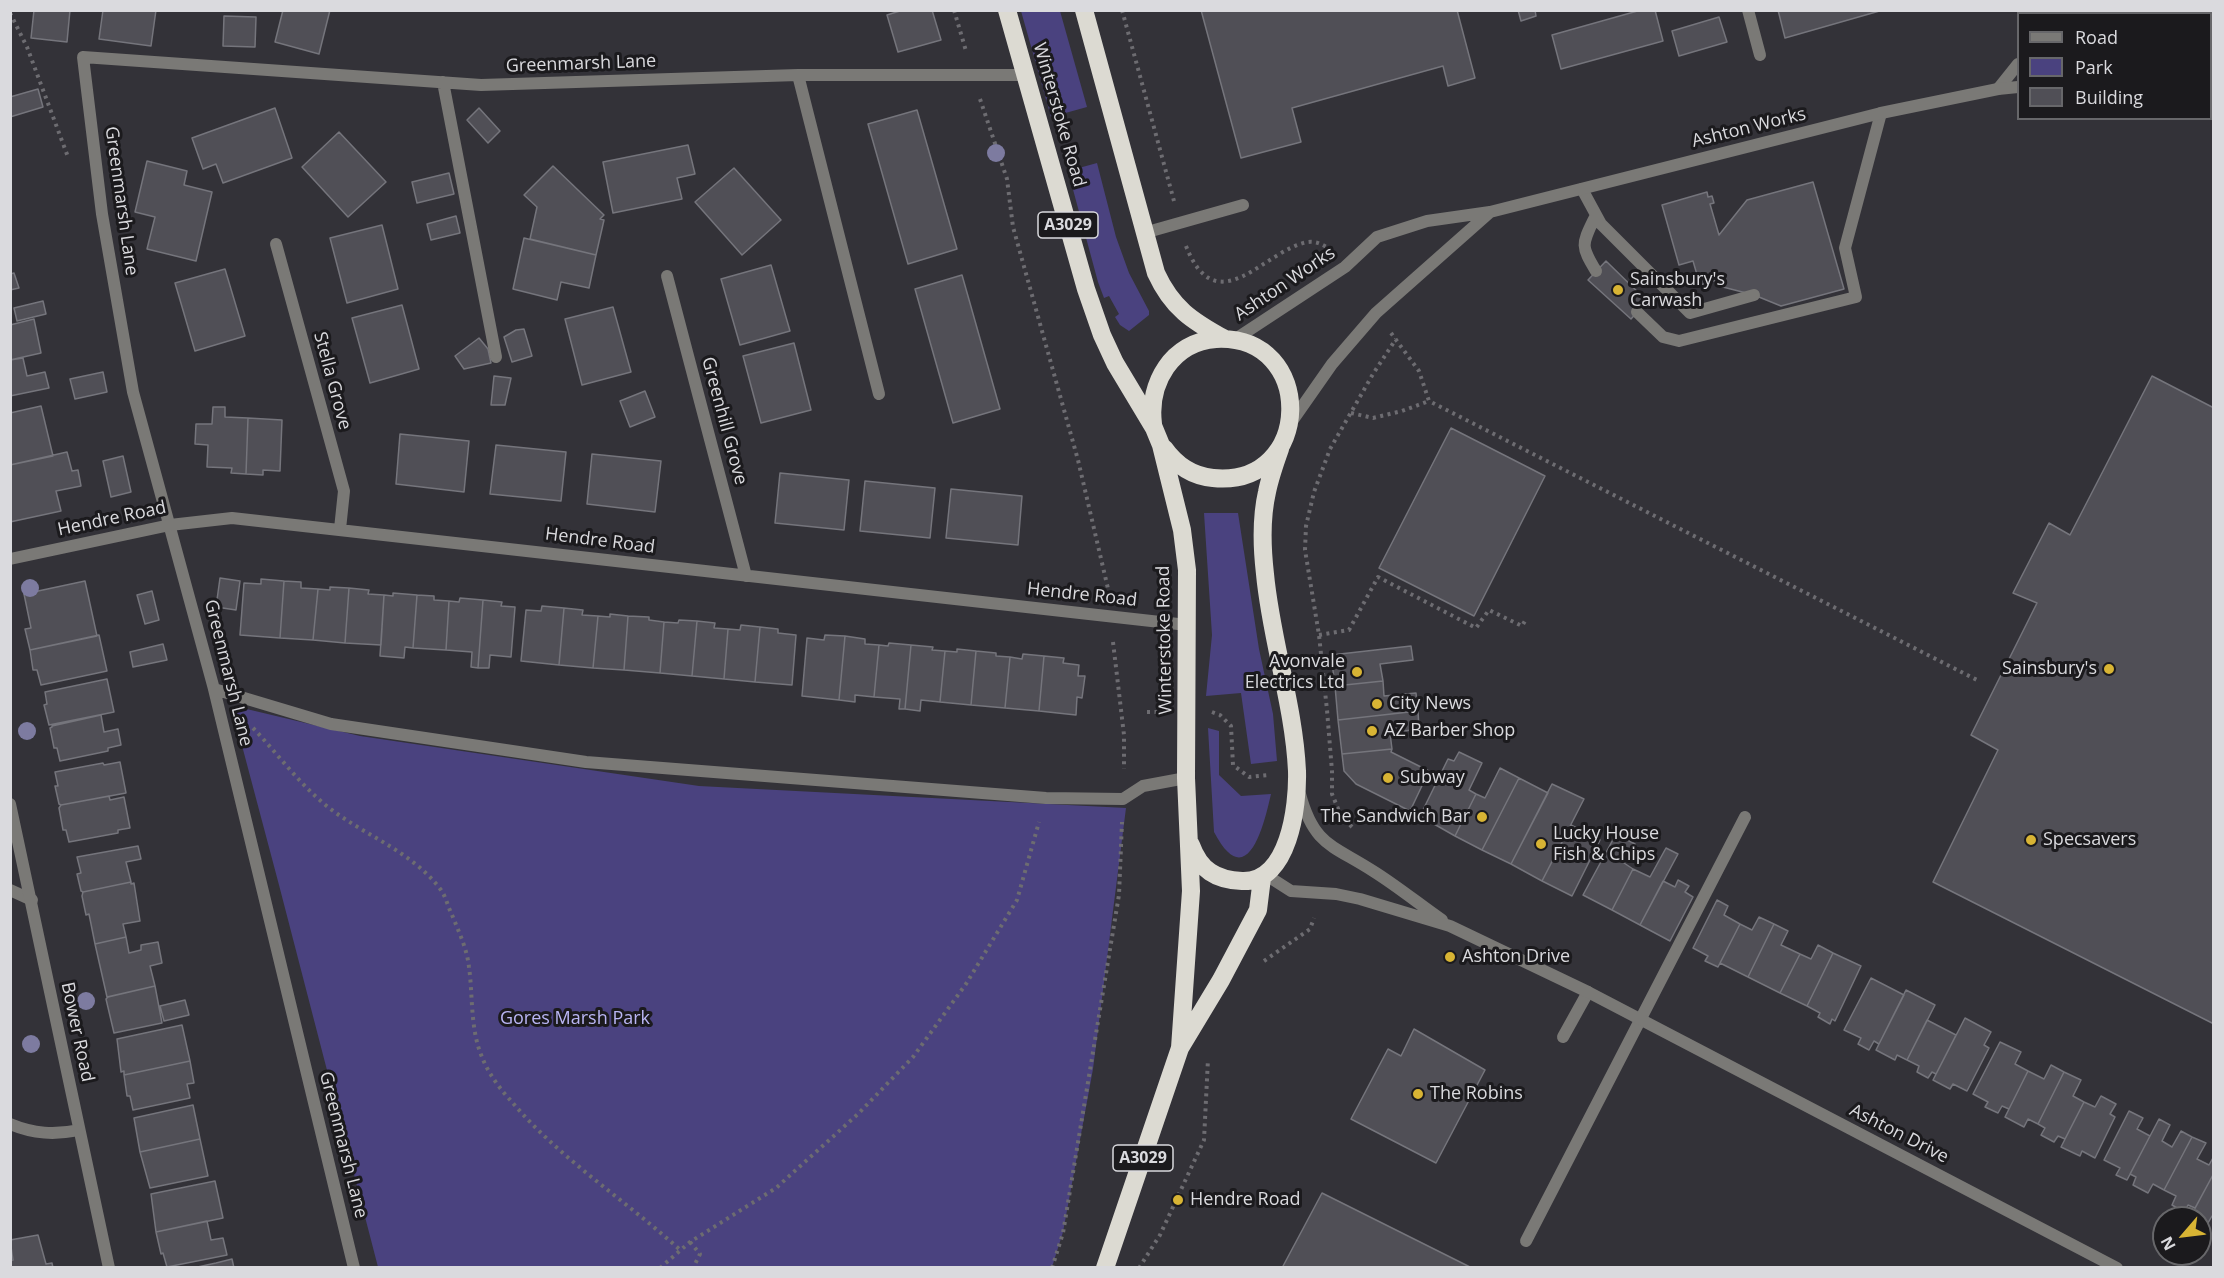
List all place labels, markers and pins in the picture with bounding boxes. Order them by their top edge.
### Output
place label: Sainsbury's Carwash [1630,269,1725,312]
marker: Sainsbury's Carwash [1611,283,1625,297]
place label: Avonvale Electrics Ltd [1245,651,1345,694]
place label: Sainsbury's [2002,658,2097,680]
marker: Sainsbury's [2102,662,2116,676]
marker: Avonvale Electrics Ltd [1350,665,1364,679]
place label: City News [1389,693,1471,715]
marker: City News [1370,697,1384,711]
place label: AZ Barber Shop [1384,720,1515,742]
marker: AZ Barber Shop [1365,724,1379,738]
place label: Subway [1400,767,1465,789]
marker: Subway [1381,771,1395,785]
place label: The Sandwich Bar [1321,806,1470,828]
marker: The Sandwich Bar [1475,810,1489,824]
place label: Lucky House Fish & Chips [1553,823,1659,866]
place label: Specsavers [2043,829,2136,851]
marker: Specsavers [2024,833,2038,847]
marker: Lucky House Fish & Chips [1534,837,1548,851]
place label: Ashton Drive [1462,946,1570,968]
marker: Ashton Drive [1443,950,1457,964]
place label: The Robins [1430,1083,1523,1105]
marker: The Robins [1411,1087,1425,1101]
place label: Hendre Road [1190,1189,1301,1211]
marker: Hendre Road [1171,1193,1185,1207]

